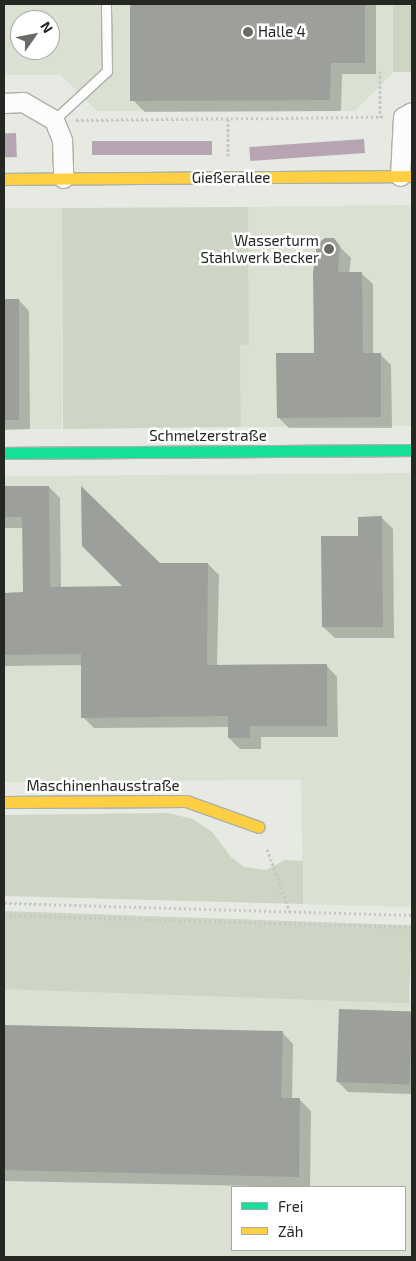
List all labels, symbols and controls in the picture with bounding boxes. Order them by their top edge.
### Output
north arrow [10,10,60,60]
text: N [37,18,57,36]
place label: Halle 4 [258,23,306,41]
marker: Halle 4 [242,26,254,38]
street label: Gießerallee [192,169,270,187]
place label: Wasserturm Stahlwerk Becker [200,231,319,266]
marker: Wasserturm Stahlwerk Becker [323,243,335,255]
street label: Schmelzerstraße [149,427,267,445]
street label: Maschinenhausstraße [26,777,180,795]
legend [231,1186,406,1251]
text: Frei [278,1197,303,1215]
text: Zäh [278,1222,303,1240]

